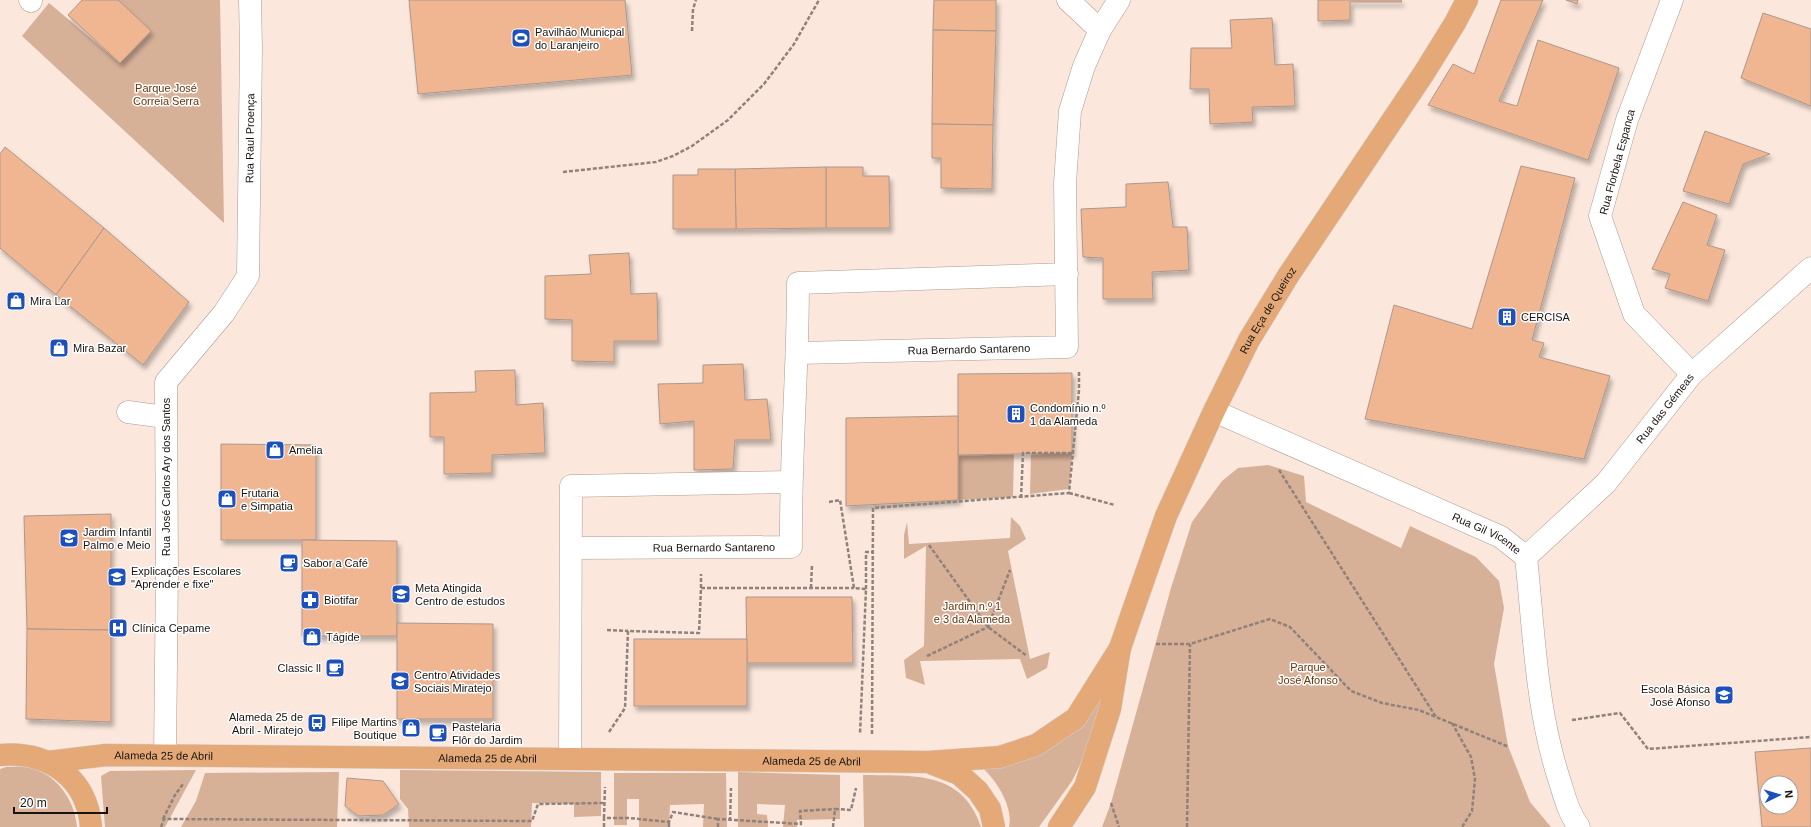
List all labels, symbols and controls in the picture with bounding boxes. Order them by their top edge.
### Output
place label: Pavilhão Municpal do Laranjeiro [535,26,624,51]
sports icon: Pavilhão Municpal do Laranjeiro [510,27,532,49]
park label: Parque José Correia Serra [133,82,200,107]
street label: Rua Raul Proença [243,92,256,183]
street label: Rua Florbela Espanca [1597,107,1637,216]
street label: Rua Eça de Queiroz [1237,265,1298,356]
shop icon: Mira Lar [5,290,27,312]
place label: Mira Lar [30,295,71,307]
building icon: CERCISA [1496,306,1518,328]
place label: CERCISA [1521,311,1571,323]
shop icon: Mira Bazar [48,337,70,359]
place label: Mira Bazar [73,342,127,354]
street label: Rua Bernardo Santareno [908,342,1030,357]
street label: Rua das Gémeas [1634,371,1696,446]
street label: Rua José Carlos Ary dos Santos [160,397,172,556]
place label: Condomínio n.º 1 da Alameda [1030,402,1106,427]
building icon: Condomínio n.º 1 da Alameda [1005,403,1027,425]
shop icon: Amelia [264,439,286,461]
place label: Amelia [289,444,324,456]
place label: Frutaria e Simpatia [241,487,294,512]
shop icon: Frutaria e Simpatia [216,488,238,510]
street label: Rua Gil Vicente [1450,510,1523,557]
place label: Jardim Infantil Palmo e Meio [83,526,151,551]
school or university icon: Jardim Infantil Palmo e Meio [58,527,80,549]
street label: Rua Bernardo Santareno [653,541,775,554]
cafe icon: Sabor a Café [278,552,300,574]
place label: Sabor a Café [303,557,368,569]
place label: Explicações Escolares "Aprender e fixe" [131,565,242,590]
school or university icon: Explicações Escolares "Aprender e fixe" [106,566,128,588]
place label: Meta Atingida Centro de estudos [415,582,505,607]
school or university icon: Meta Atingida Centro de estudos [390,583,412,605]
pharmacy icon: Biotifar [299,589,321,611]
place label: Biotifar [324,594,359,606]
park label: Jardim n.º 1 e 3 da Alameda [934,600,1011,625]
hospital icon: Clínica Cepame [107,617,129,639]
place label: Clínica Cepame [132,622,210,634]
shop icon: Tágide [301,626,323,648]
place label: Tágide [326,631,360,643]
cafe icon: Classic ll [324,657,346,679]
park label: Parque José Afonso [1278,661,1338,686]
place label: Classic ll [278,662,321,674]
place label: Centro Atividades Sociais Miratejo [414,669,501,694]
school or university icon: Centro Atividades Sociais Miratejo [389,670,411,692]
place label: Escola Básica José Afonso [1641,683,1711,708]
school or university icon: Escola Básica José Afonso [1713,684,1735,706]
place label: Alameda 25 de Abril - Miratejo [229,711,303,736]
bus stop icon: Alameda 25 de Abril - Miratejo [306,712,328,734]
place label: Filipe Martins Boutique [332,716,397,741]
shop icon: Filipe Martins Boutique [400,717,422,739]
place label: Pastelaria Flôr do Jardim [452,721,522,746]
cafe icon: Pastelaria Flôr do Jardim [427,722,449,744]
street label: Alameda 25 de Abril [114,749,213,762]
street label: Alameda 25 de Abril [438,752,537,765]
street label: Alameda 25 de Abril [762,755,861,767]
north arrow [1759,775,1799,815]
scale bar [14,789,107,815]
text: N [1783,790,1795,799]
text: 20 m [20,796,47,810]

